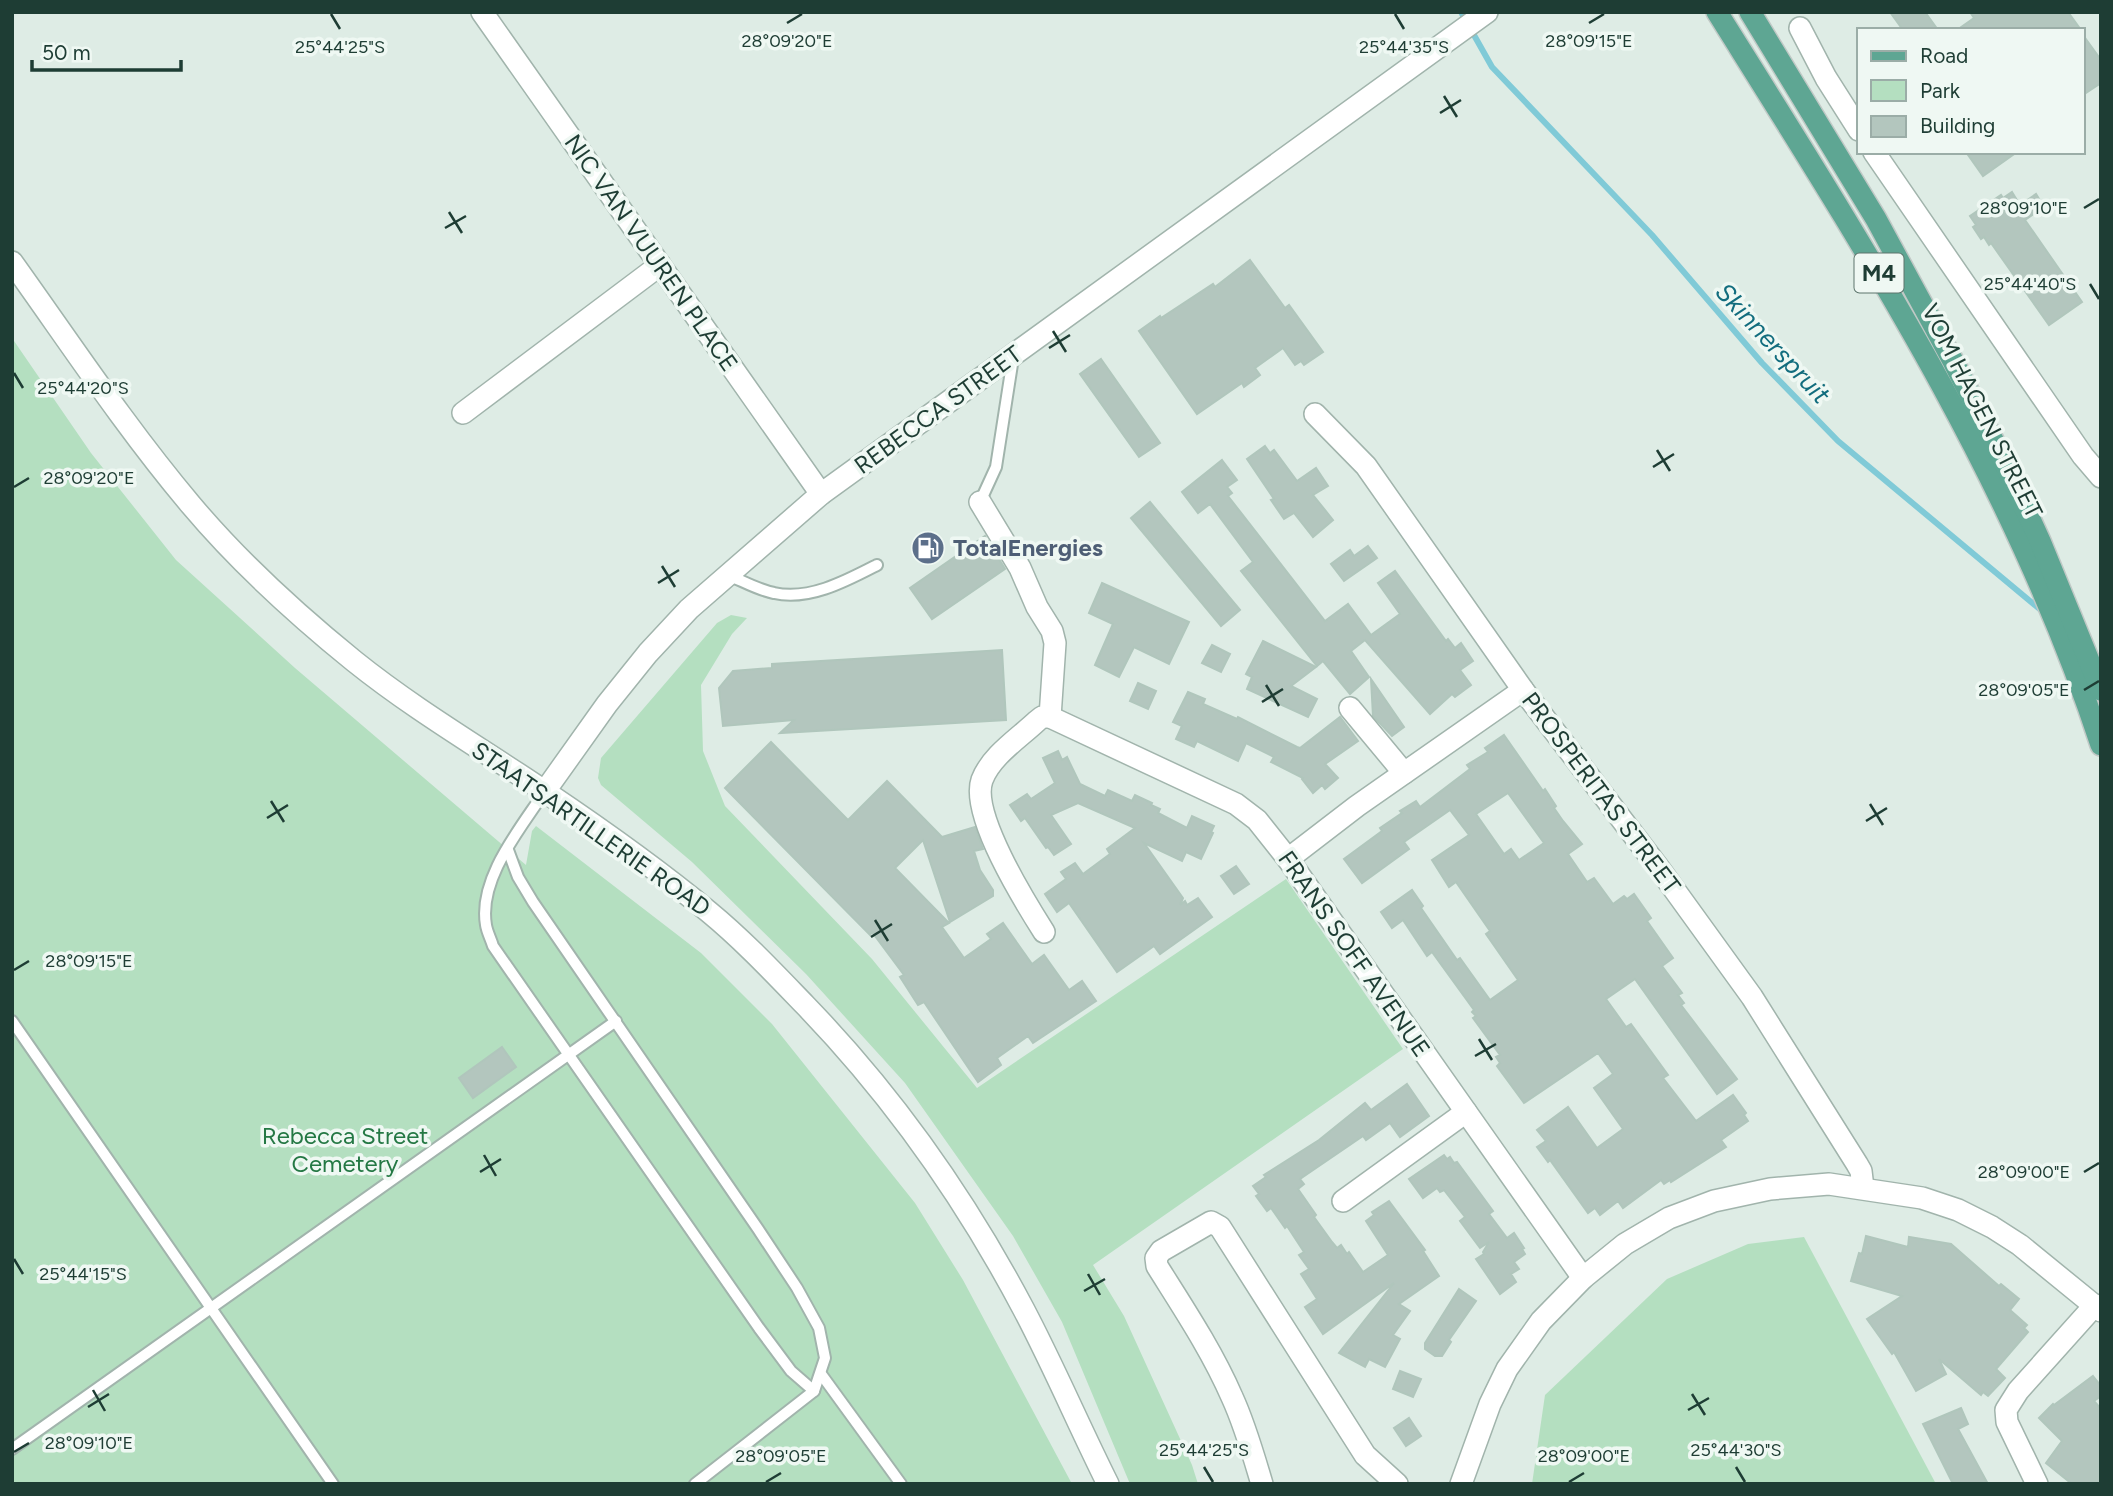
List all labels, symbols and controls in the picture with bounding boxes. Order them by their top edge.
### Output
scale bar [32,28,180,72]
legend [1857,28,2085,154]
text: 28°09'20"E [741,30,833,52]
text: 28°09'15"E [1545,30,1633,52]
text: 25°44'25"S [295,36,385,58]
text: 25°44'35"S [1359,36,1449,58]
text: 50 m [42,40,91,65]
text: Road [1920,43,1968,68]
text: Park [1920,78,1961,103]
text: Building [1920,113,1995,138]
street label: NIC VAN VUUREN PLACE [558,129,744,377]
text: 28°09'10"E [1980,197,2068,219]
road number: M4 [1854,254,1904,292]
text: 25°44'40"S [1984,273,2076,295]
water label: Skinnerspruit [1709,276,1838,411]
street label: VOM HAGEN STREET [1916,299,2049,523]
street label: REBECCA STREET [848,339,1027,480]
text: 25°44'20"S [37,377,129,399]
text: 28°09'20"E [43,467,135,489]
fuel station icon: TotalEnergies [909,529,947,567]
place label: TotalEnergies [953,533,1103,562]
text: 28°09'05"E [1978,679,2070,701]
street label: PROSPERITAS STREET [1516,686,1687,899]
street label: STAATSARTILLERIE ROAD [466,735,716,922]
street label: FRANS SOFF AVENUE [1272,845,1436,1062]
text: 28°09'15"E [45,950,133,972]
park label: Rebecca Street Cemetery [262,1121,428,1178]
text: 28°09'00"E [1978,1161,2070,1183]
text: 25°44'15"S [39,1263,127,1285]
text: 28°09'10"E [45,1432,133,1454]
text: 25°44'25"S [1159,1439,1249,1461]
text: 25°44'30"S [1690,1439,1782,1461]
text: 28°09'05"E [735,1445,827,1467]
text: 28°09'00"E [1538,1445,1630,1467]

